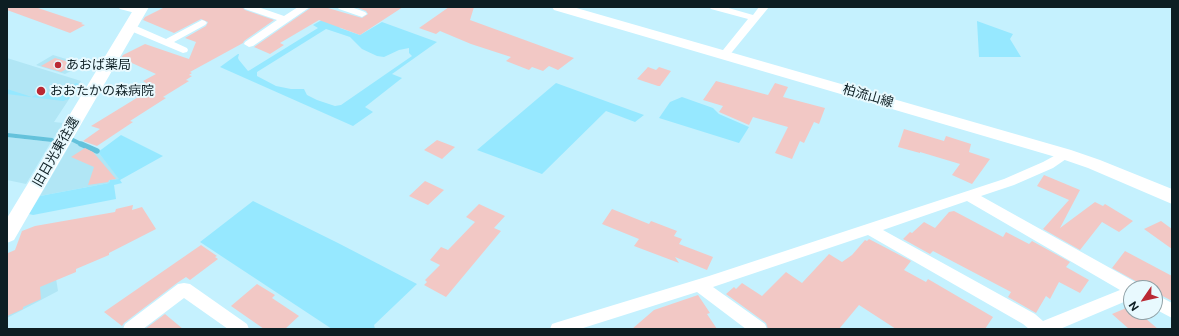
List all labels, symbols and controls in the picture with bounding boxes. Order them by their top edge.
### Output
place label: あおば薬局 [66,57,131,73]
marker: あおば薬局 [53,60,63,70]
street label: 柏流山線 [841,81,895,111]
place label: おおたかの森病院 [50,83,154,99]
marker: おおたかの森病院 [35,85,47,97]
street label: 旧日光東往還 [30,114,82,190]
north arrow [1123,280,1163,320]
text: N [1127,299,1141,313]

